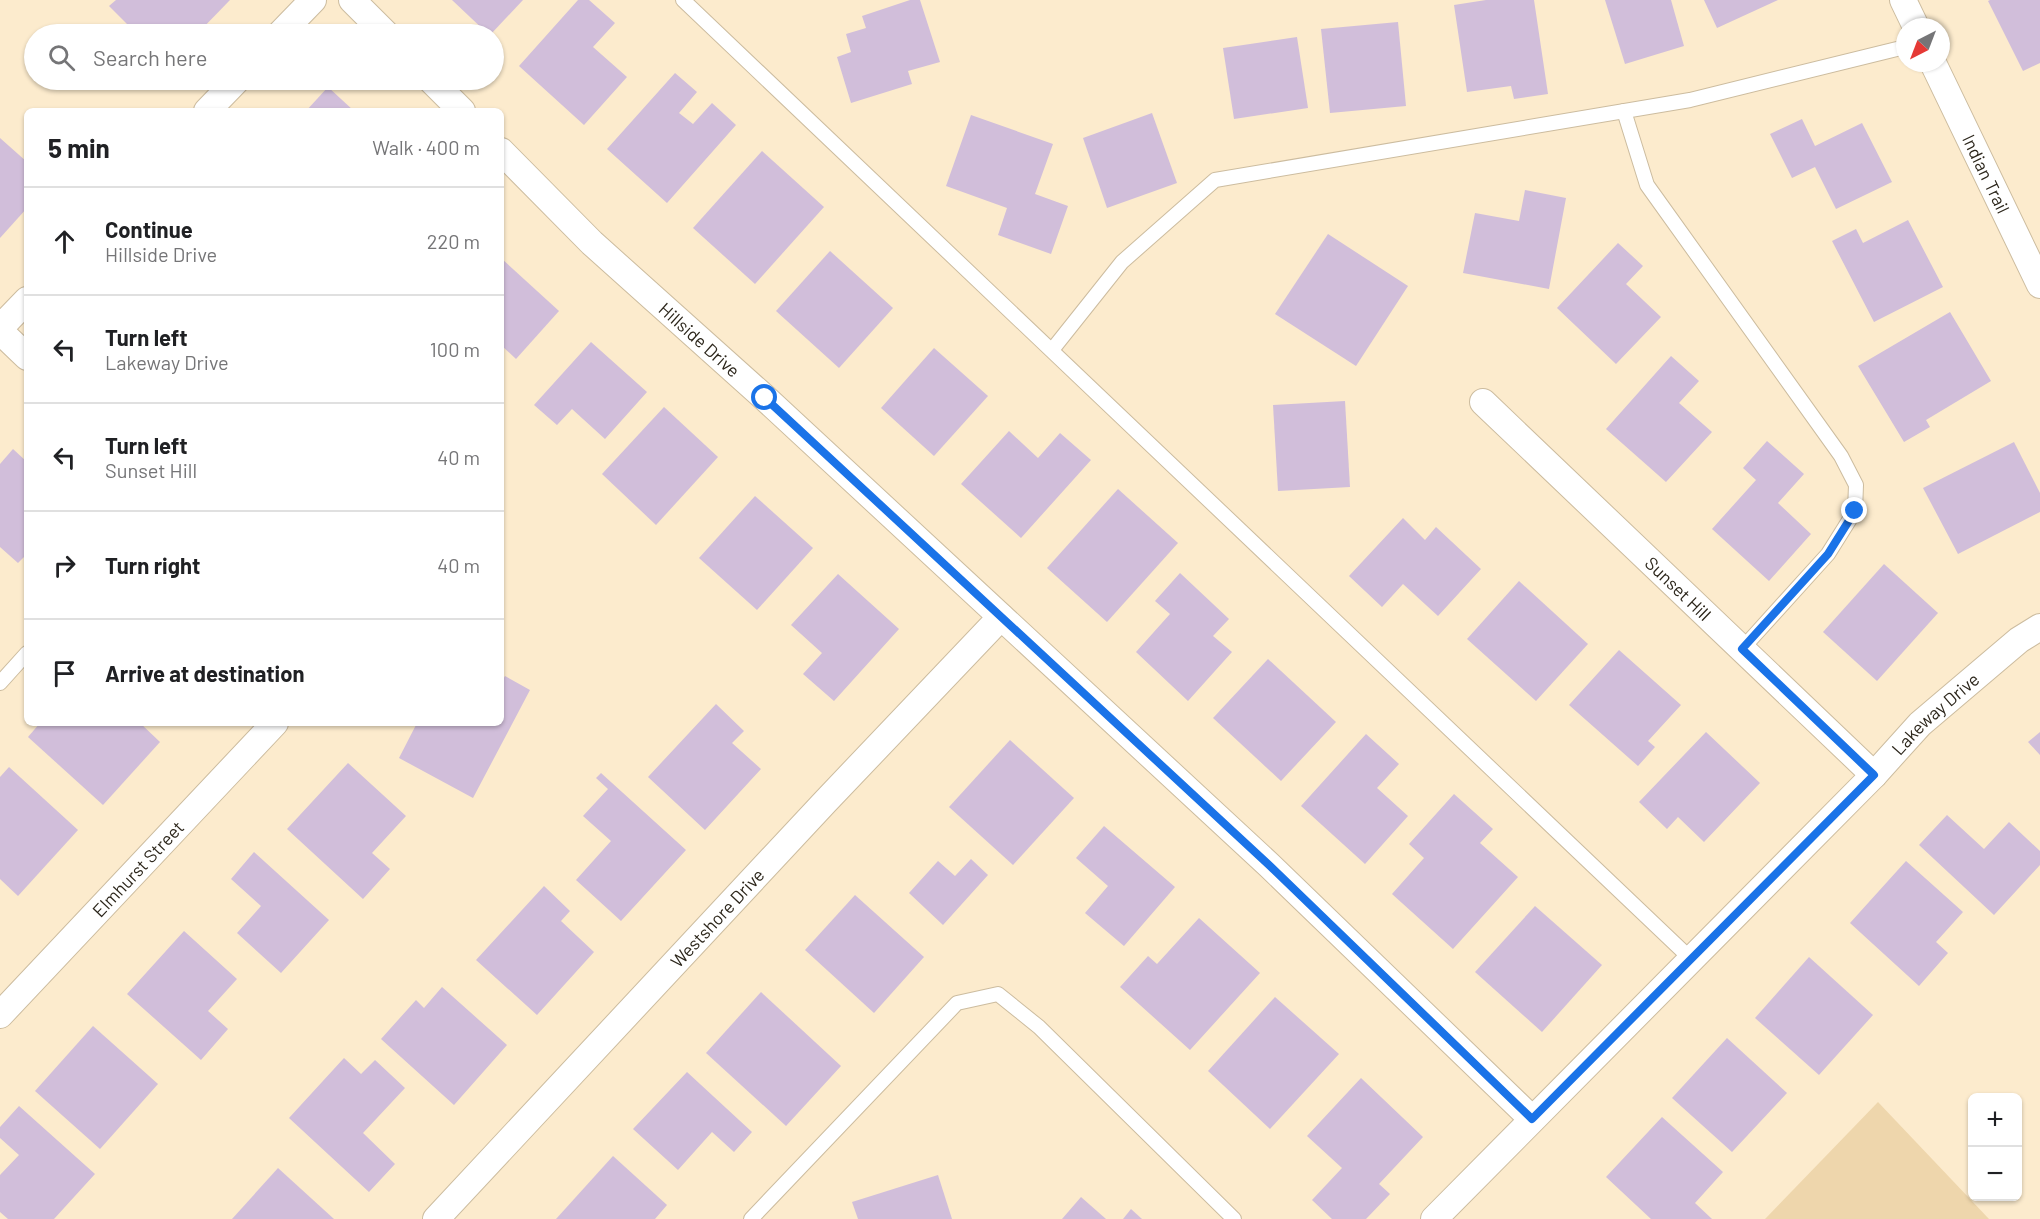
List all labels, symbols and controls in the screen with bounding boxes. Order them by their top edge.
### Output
north arrow [1896,18,1950,72]
search box [24,24,504,90]
icon: search [45,41,78,74]
text: Search here [93,44,207,70]
street label: Indian Trail [1958,131,2015,217]
text: 5 min [48,132,110,163]
text: Walk · 400 m [372,135,480,159]
text: Continue [105,216,193,242]
icon: ahead [48,225,81,258]
text: 220 m [427,229,480,253]
text: Hillside Drive [105,242,217,266]
street label: Hillside Drive [655,298,745,381]
text: Turn left [105,324,188,350]
icon: left [48,333,81,366]
text: 100 m [430,337,480,361]
text: Lakeway Drive [105,350,229,374]
route start [751,384,777,410]
text: Turn left [105,432,188,458]
icon: left [48,441,81,474]
text: 40 m [437,445,480,469]
text: Sunset Hill [105,458,197,482]
route end [1841,497,1867,523]
icon: right [48,549,81,582]
text: Turn right [105,552,200,578]
street label: Sunset Hill [1641,552,1716,625]
text: 40 m [437,553,480,577]
icon: arrive [48,657,81,690]
text: Arrive at destination [105,660,304,686]
street label: Lakeway Drive [1887,668,1984,759]
street label: Elmhurst Street [87,816,188,921]
street label: Westshore Drive [666,864,769,972]
map controls [1968,1093,2022,1201]
button: + [1968,1093,2022,1147]
button: − [1968,1147,2022,1201]

